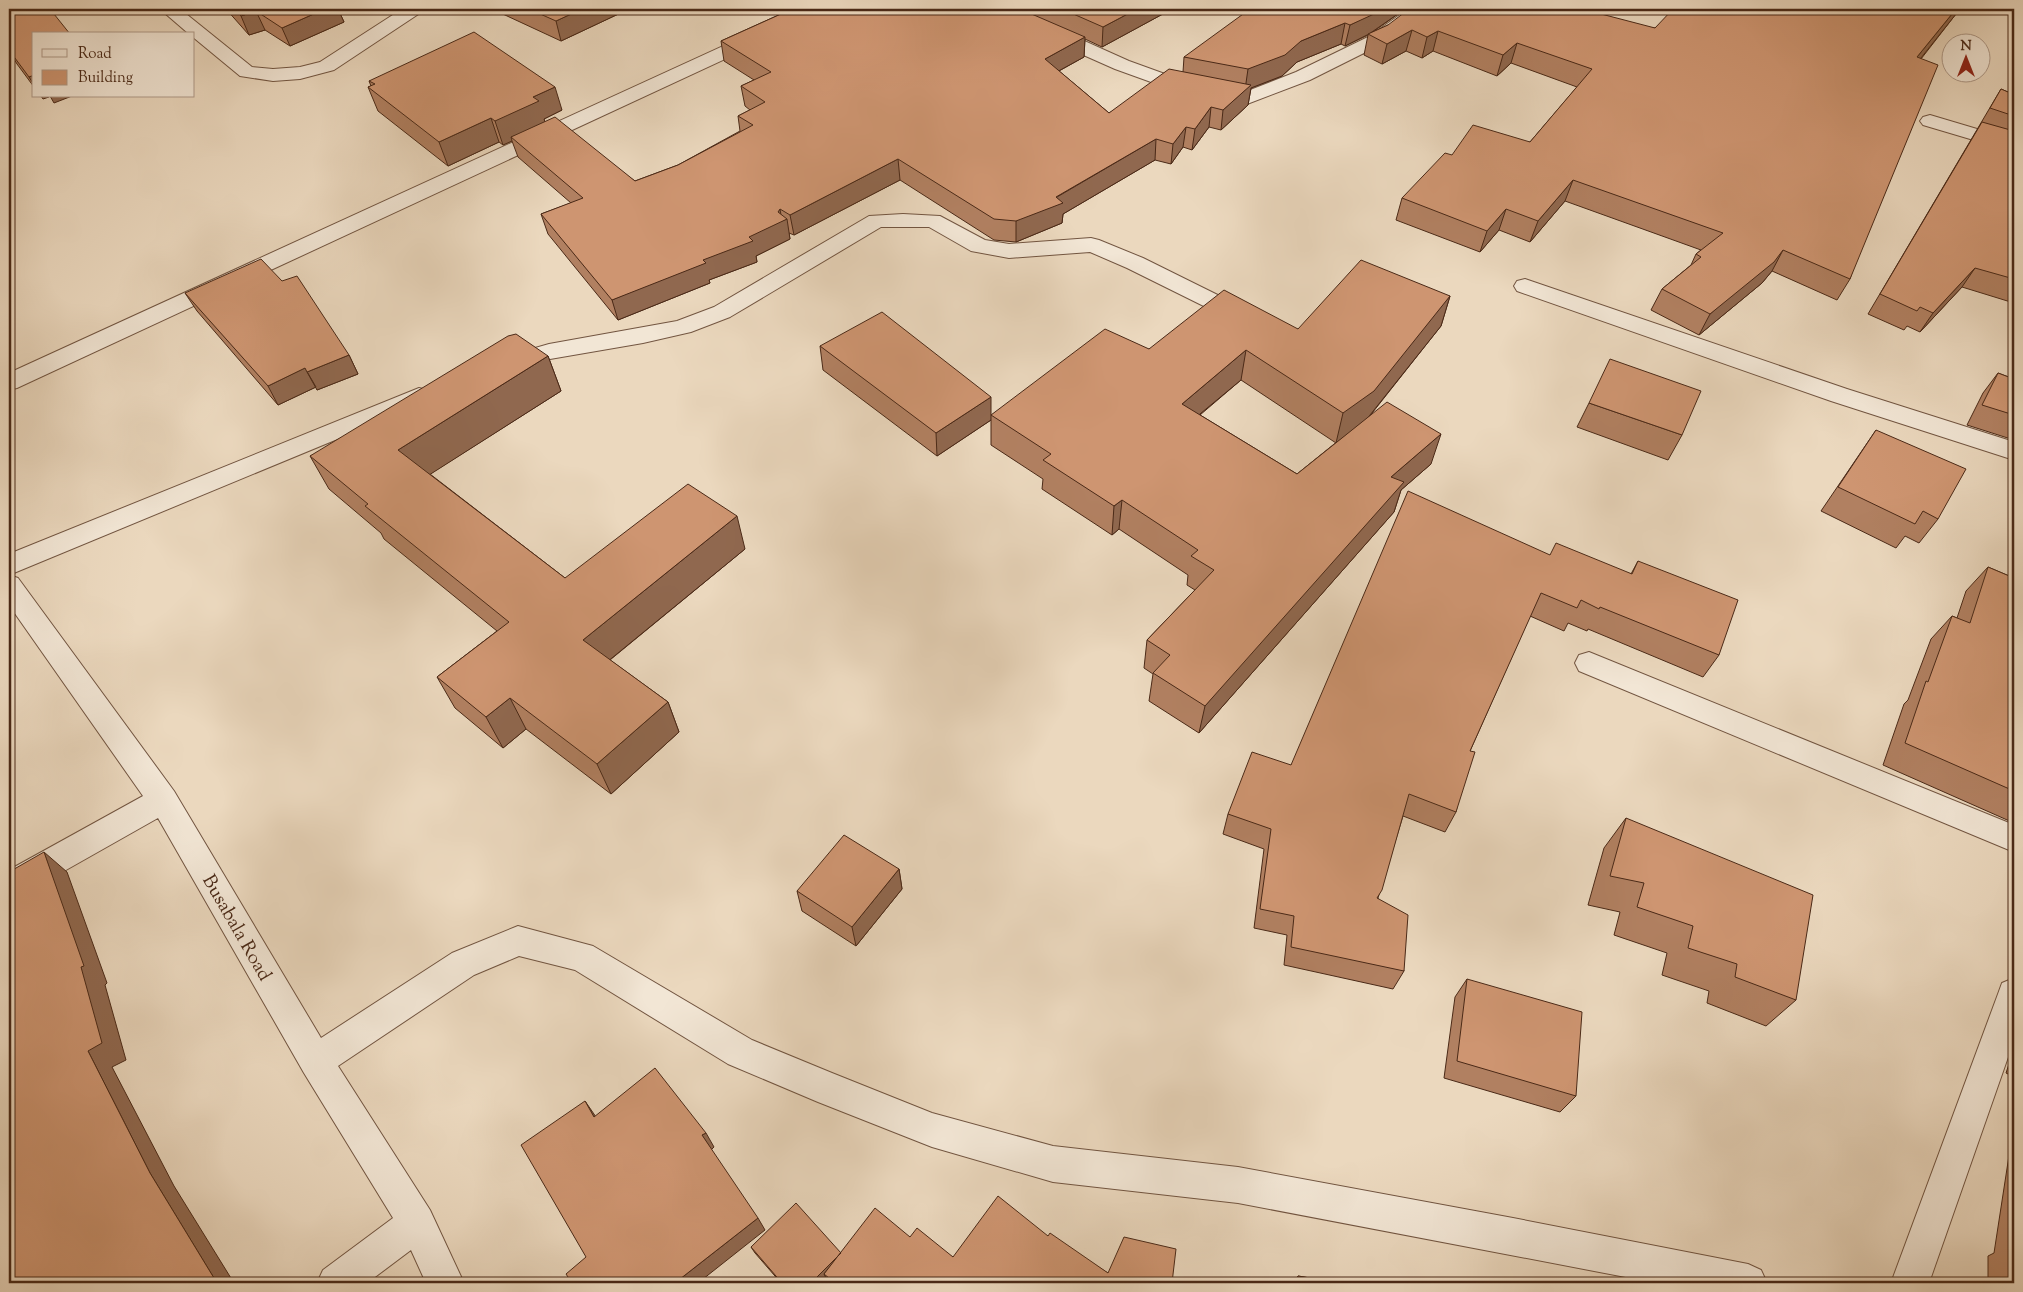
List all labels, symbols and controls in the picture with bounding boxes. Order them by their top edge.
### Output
legend [32,32,195,98]
north arrow [1940,32,1990,82]
text: N [1960,37,1972,57]
text: Road [78,44,112,65]
text: Building [78,68,133,89]
street label: Busabala Road [194,870,277,987]

